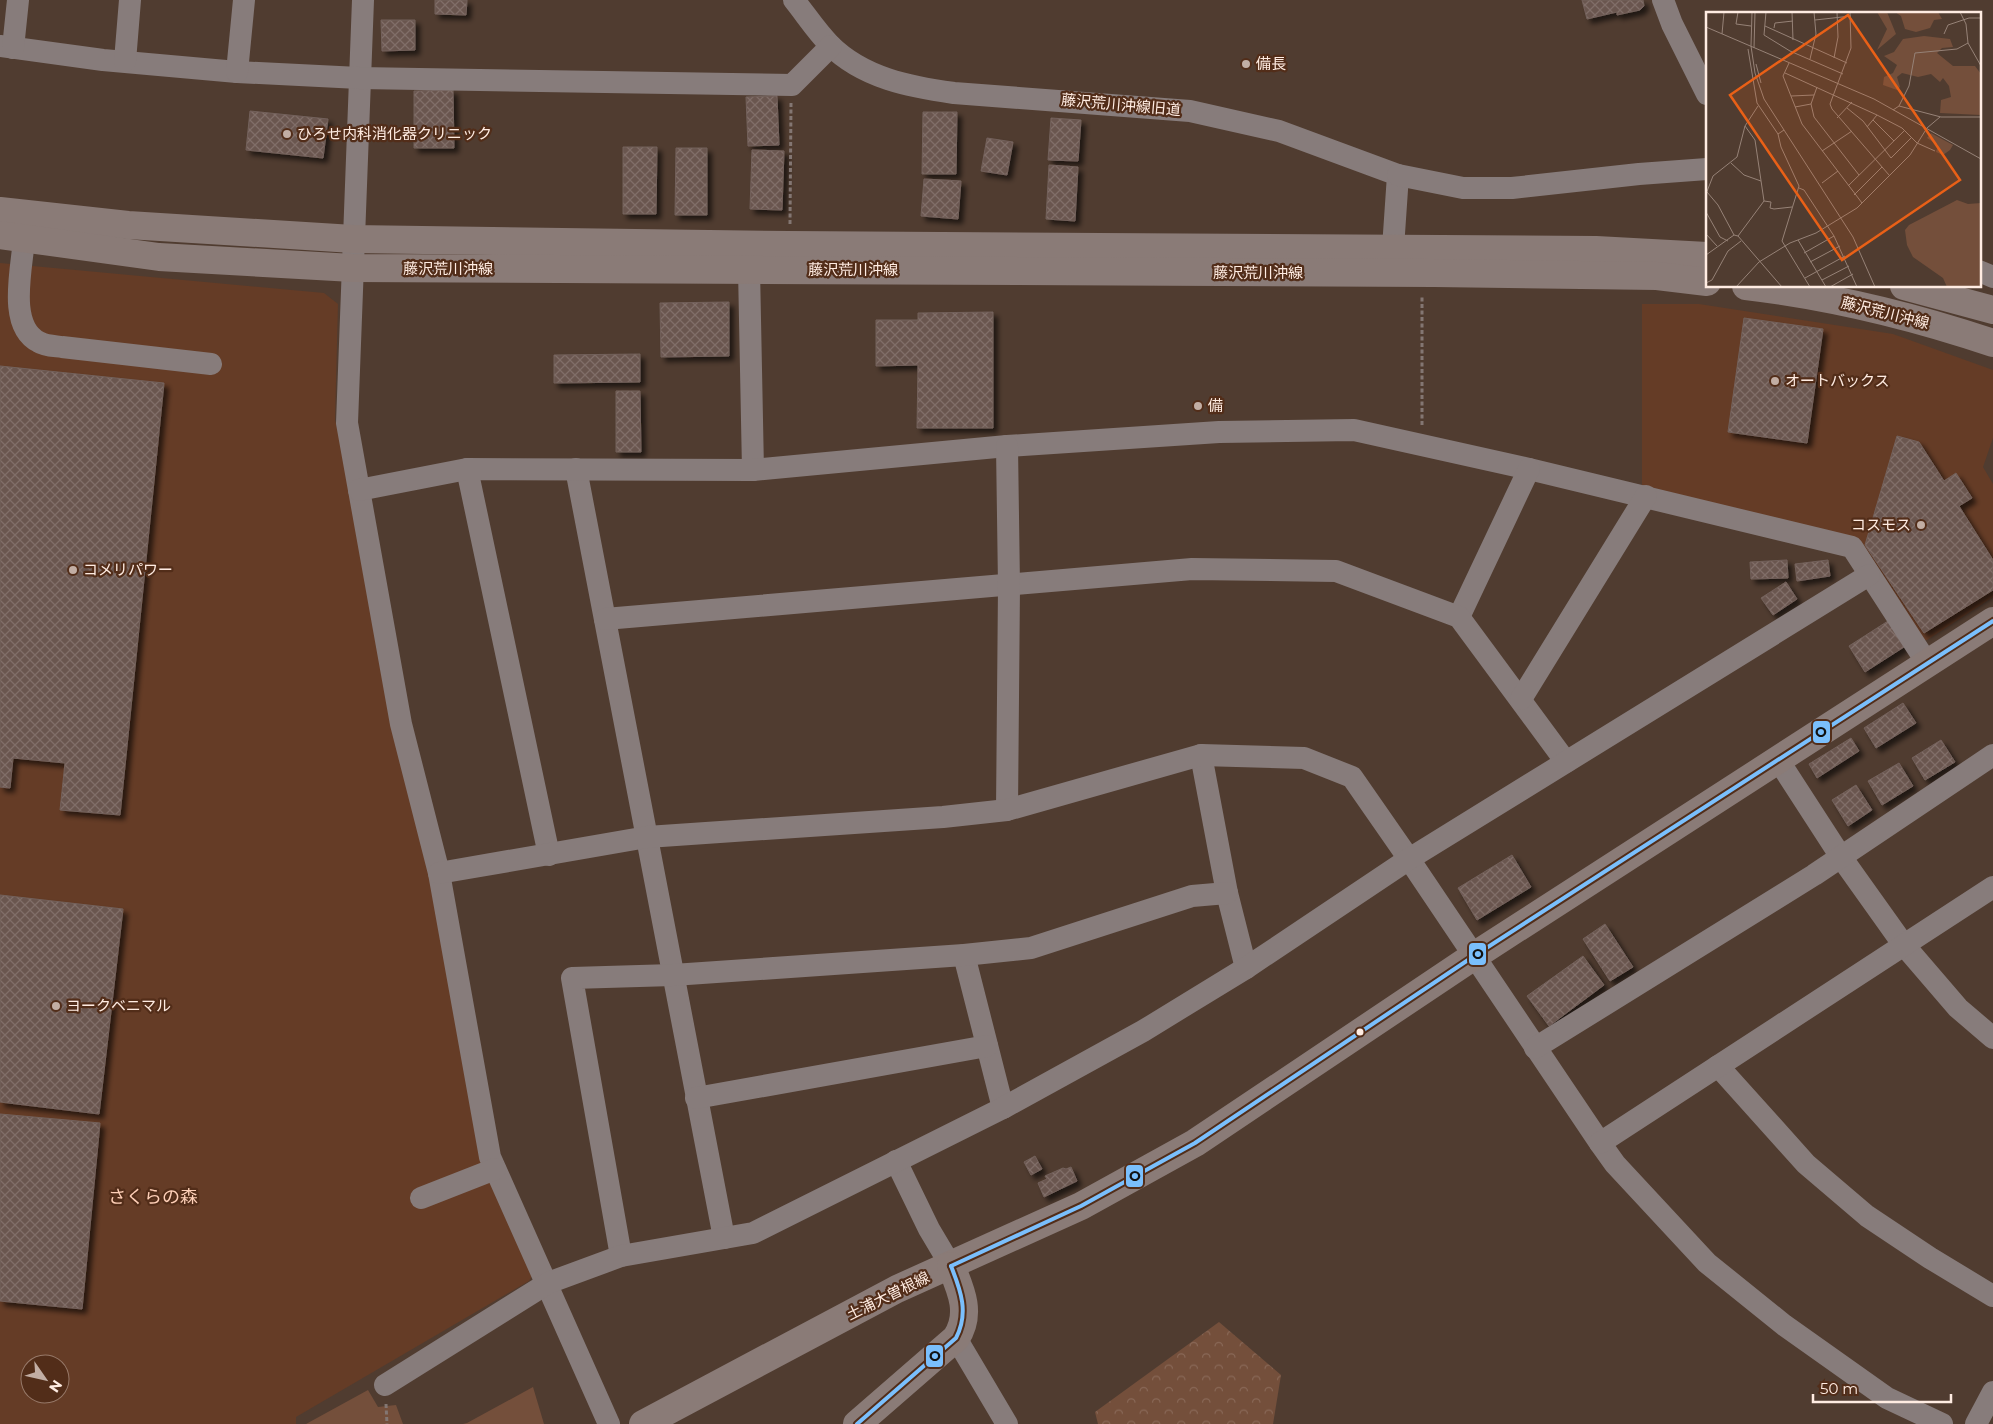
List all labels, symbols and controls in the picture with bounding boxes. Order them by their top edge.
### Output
inset map [1706,12,1980,288]
place label: 備長 [1256,54,1286,73]
marker: 備長 [1240,58,1252,70]
street label: 藤沢荒川沖線旧道 [1060,90,1182,119]
place label: ひろせ内科消化器クリニック [297,124,492,143]
marker: ひろせ内科消化器クリニック [281,128,293,140]
street label: 藤沢荒川沖線 [403,259,493,278]
street label: 藤沢荒川沖線 [808,260,898,279]
street label: 藤沢荒川沖線 [1213,263,1303,282]
street label: 藤沢荒川沖線 [1839,292,1931,333]
place label: オートバックス [1785,371,1890,390]
marker: オートバックス [1769,375,1781,387]
place label: 備 [1208,396,1223,415]
marker: 備 [1192,400,1204,412]
place label: コスモス [1851,515,1911,534]
marker: コスモス [1915,519,1927,531]
place label: コメリパワー [83,560,173,579]
marker: コメリパワー [67,564,79,576]
line badge: O [1812,720,1831,744]
text: O [1815,723,1827,741]
line badge: O [1468,942,1487,966]
text: O [1472,945,1484,963]
place label: ヨークベニマル [66,996,171,1015]
marker: ヨークベニマル [50,1000,62,1012]
unlabelled marker [1355,1027,1365,1037]
line badge: O [1125,1164,1144,1188]
text: O [1129,1167,1141,1185]
district label: さくらの森 [108,1186,198,1208]
street label: 土浦大曽根線 [843,1267,932,1324]
line badge: O [925,1344,944,1368]
text: O [929,1347,941,1365]
north arrow [20,1354,70,1404]
scale bar [1813,1372,1950,1404]
text: N [45,1377,66,1396]
text: 50 m [1820,1379,1858,1398]

